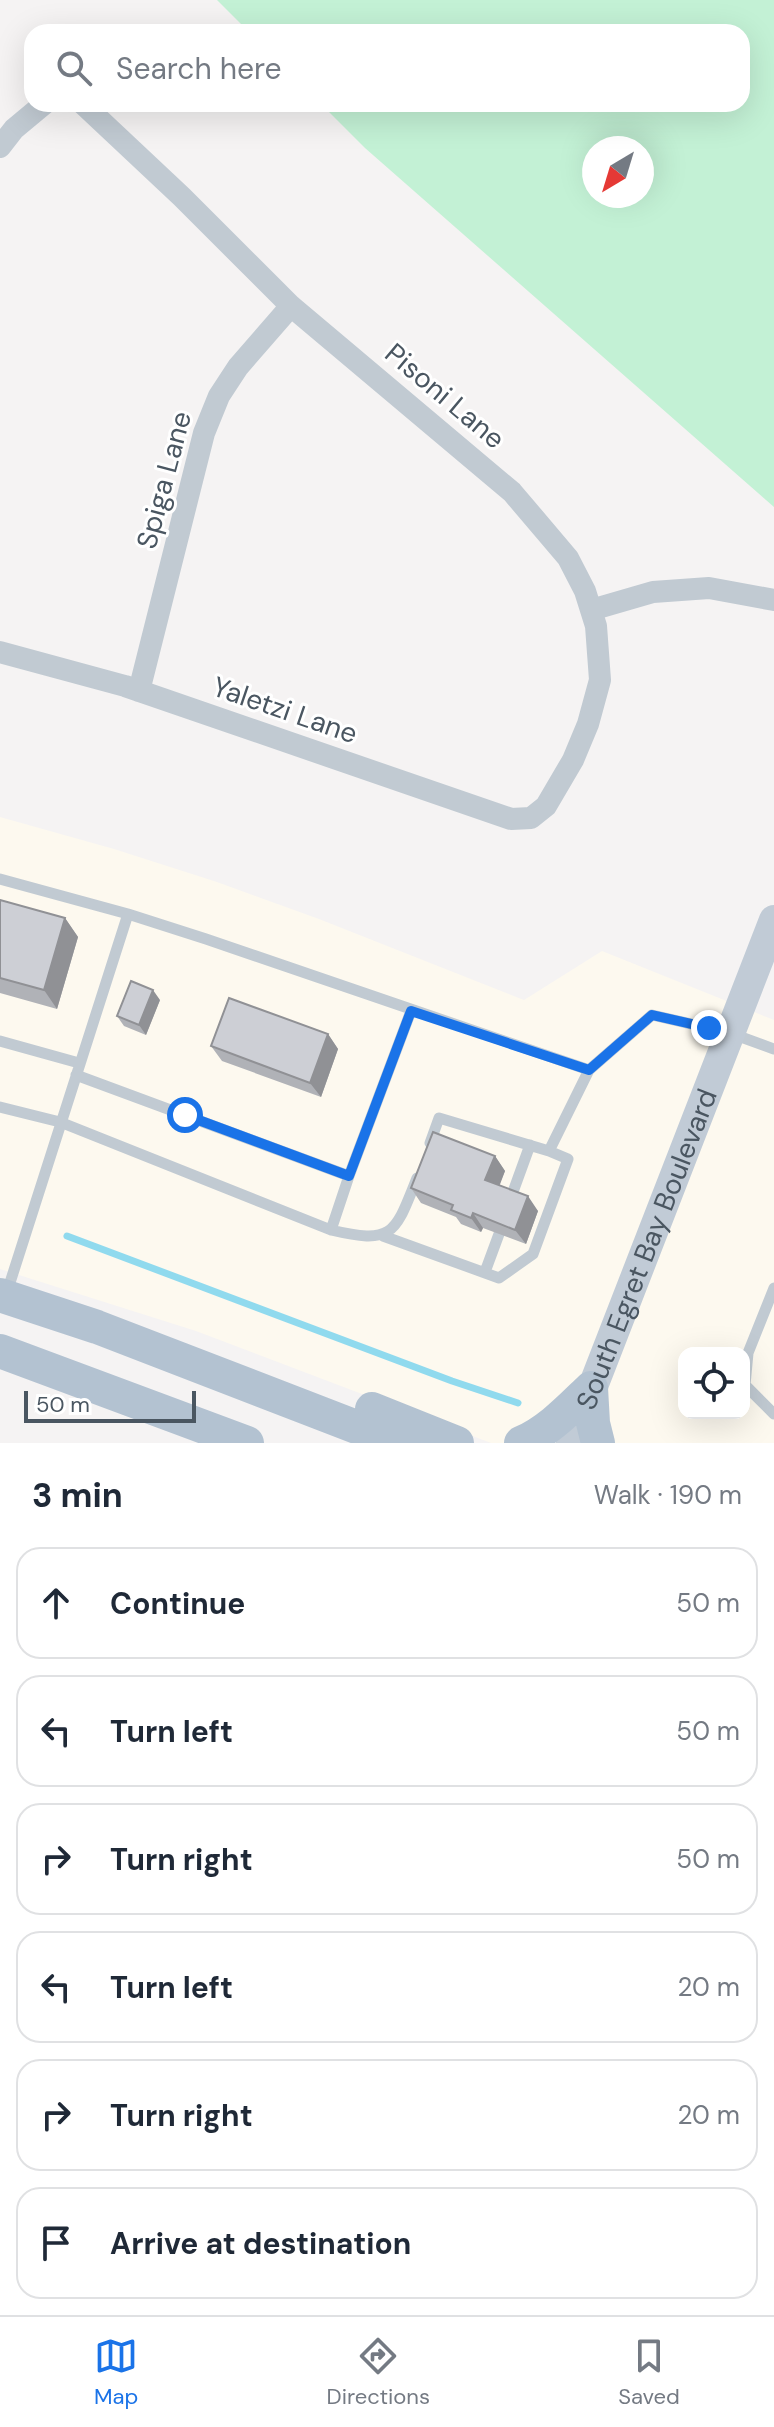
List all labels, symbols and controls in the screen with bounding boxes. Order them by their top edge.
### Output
search box [24,24,750,112]
icon: search [52,46,96,90]
text: Search here [116,49,282,88]
north arrow [582,136,654,208]
street label: Pisoni Lane [377,335,513,457]
street label: Spiga Lane [128,407,200,553]
street label: Yaletzi Lane [208,668,362,752]
route end [691,1010,727,1046]
street label: South Egret Bay Boulevard [567,1083,725,1415]
route start [167,1097,203,1133]
map controls [678,1347,750,1419]
button: locate [678,1347,750,1419]
scale bar [24,1387,196,1423]
text: 50 m [36,1390,90,1419]
text: 3 min [32,1473,123,1518]
text: Walk · 190 m [594,1478,742,1512]
icon: ahead [34,1581,78,1625]
text: Continue [110,1584,245,1623]
text: 50 m [676,1586,740,1620]
icon: left [34,1709,78,1753]
text: Turn left [110,1712,233,1751]
text: 50 m [676,1714,740,1748]
icon: right [34,1837,78,1881]
text: Turn right [110,1840,253,1879]
text: 50 m [676,1842,740,1876]
icon: left [34,1965,78,2009]
text: Turn left [110,1968,233,2007]
text: 20 m [677,1970,740,2004]
icon: right [34,2093,78,2137]
text: Turn right [110,2096,253,2135]
text: 20 m [677,2098,740,2132]
icon: arrive [34,2221,78,2265]
text: Arrive at destination [110,2224,411,2263]
tab: Map [94,2334,138,2411]
tab: Directions [327,2334,430,2411]
tab: Saved [618,2334,680,2411]

